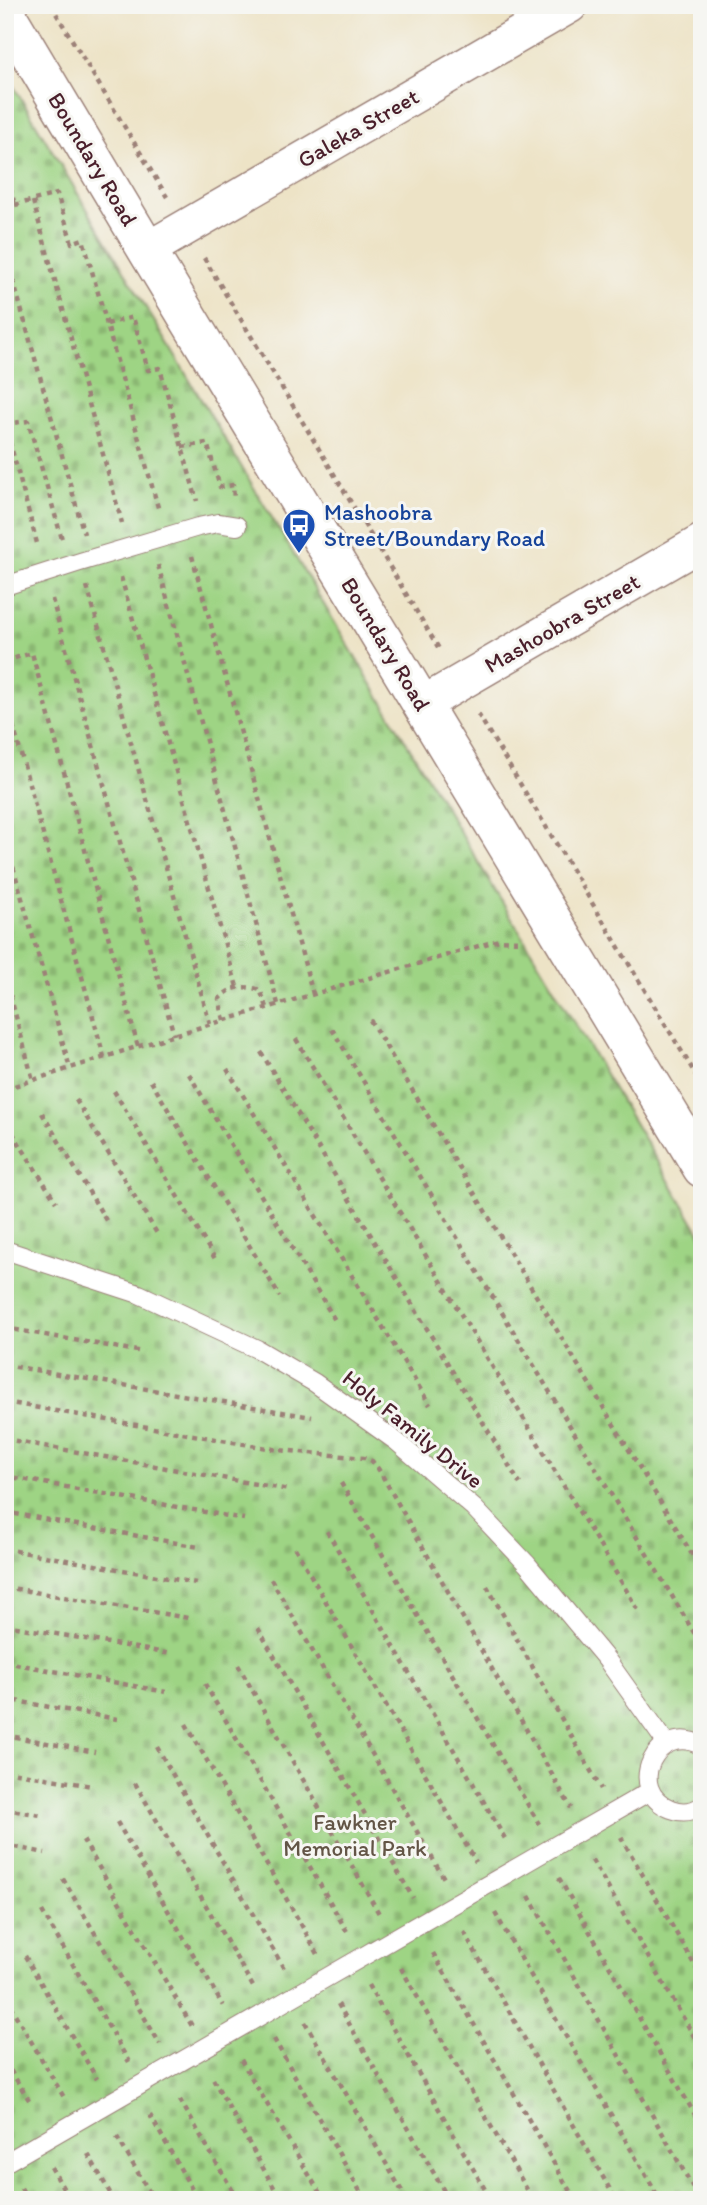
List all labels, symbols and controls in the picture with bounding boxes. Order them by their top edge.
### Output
street label: Galeka Street [292,82,424,174]
street label: Boundary Road [42,87,144,231]
place label: Mashoobra Street/Boundary Road [324,498,545,552]
bus stop icon: Mashoobra Street/Boundary Road [280,506,318,555]
street label: Mashoobra Street [479,567,645,679]
street label: Boundary Road [335,572,437,716]
street label: Holy Family Drive [337,1364,489,1494]
park label: Fawkner Memorial Park [283,1808,427,1862]

